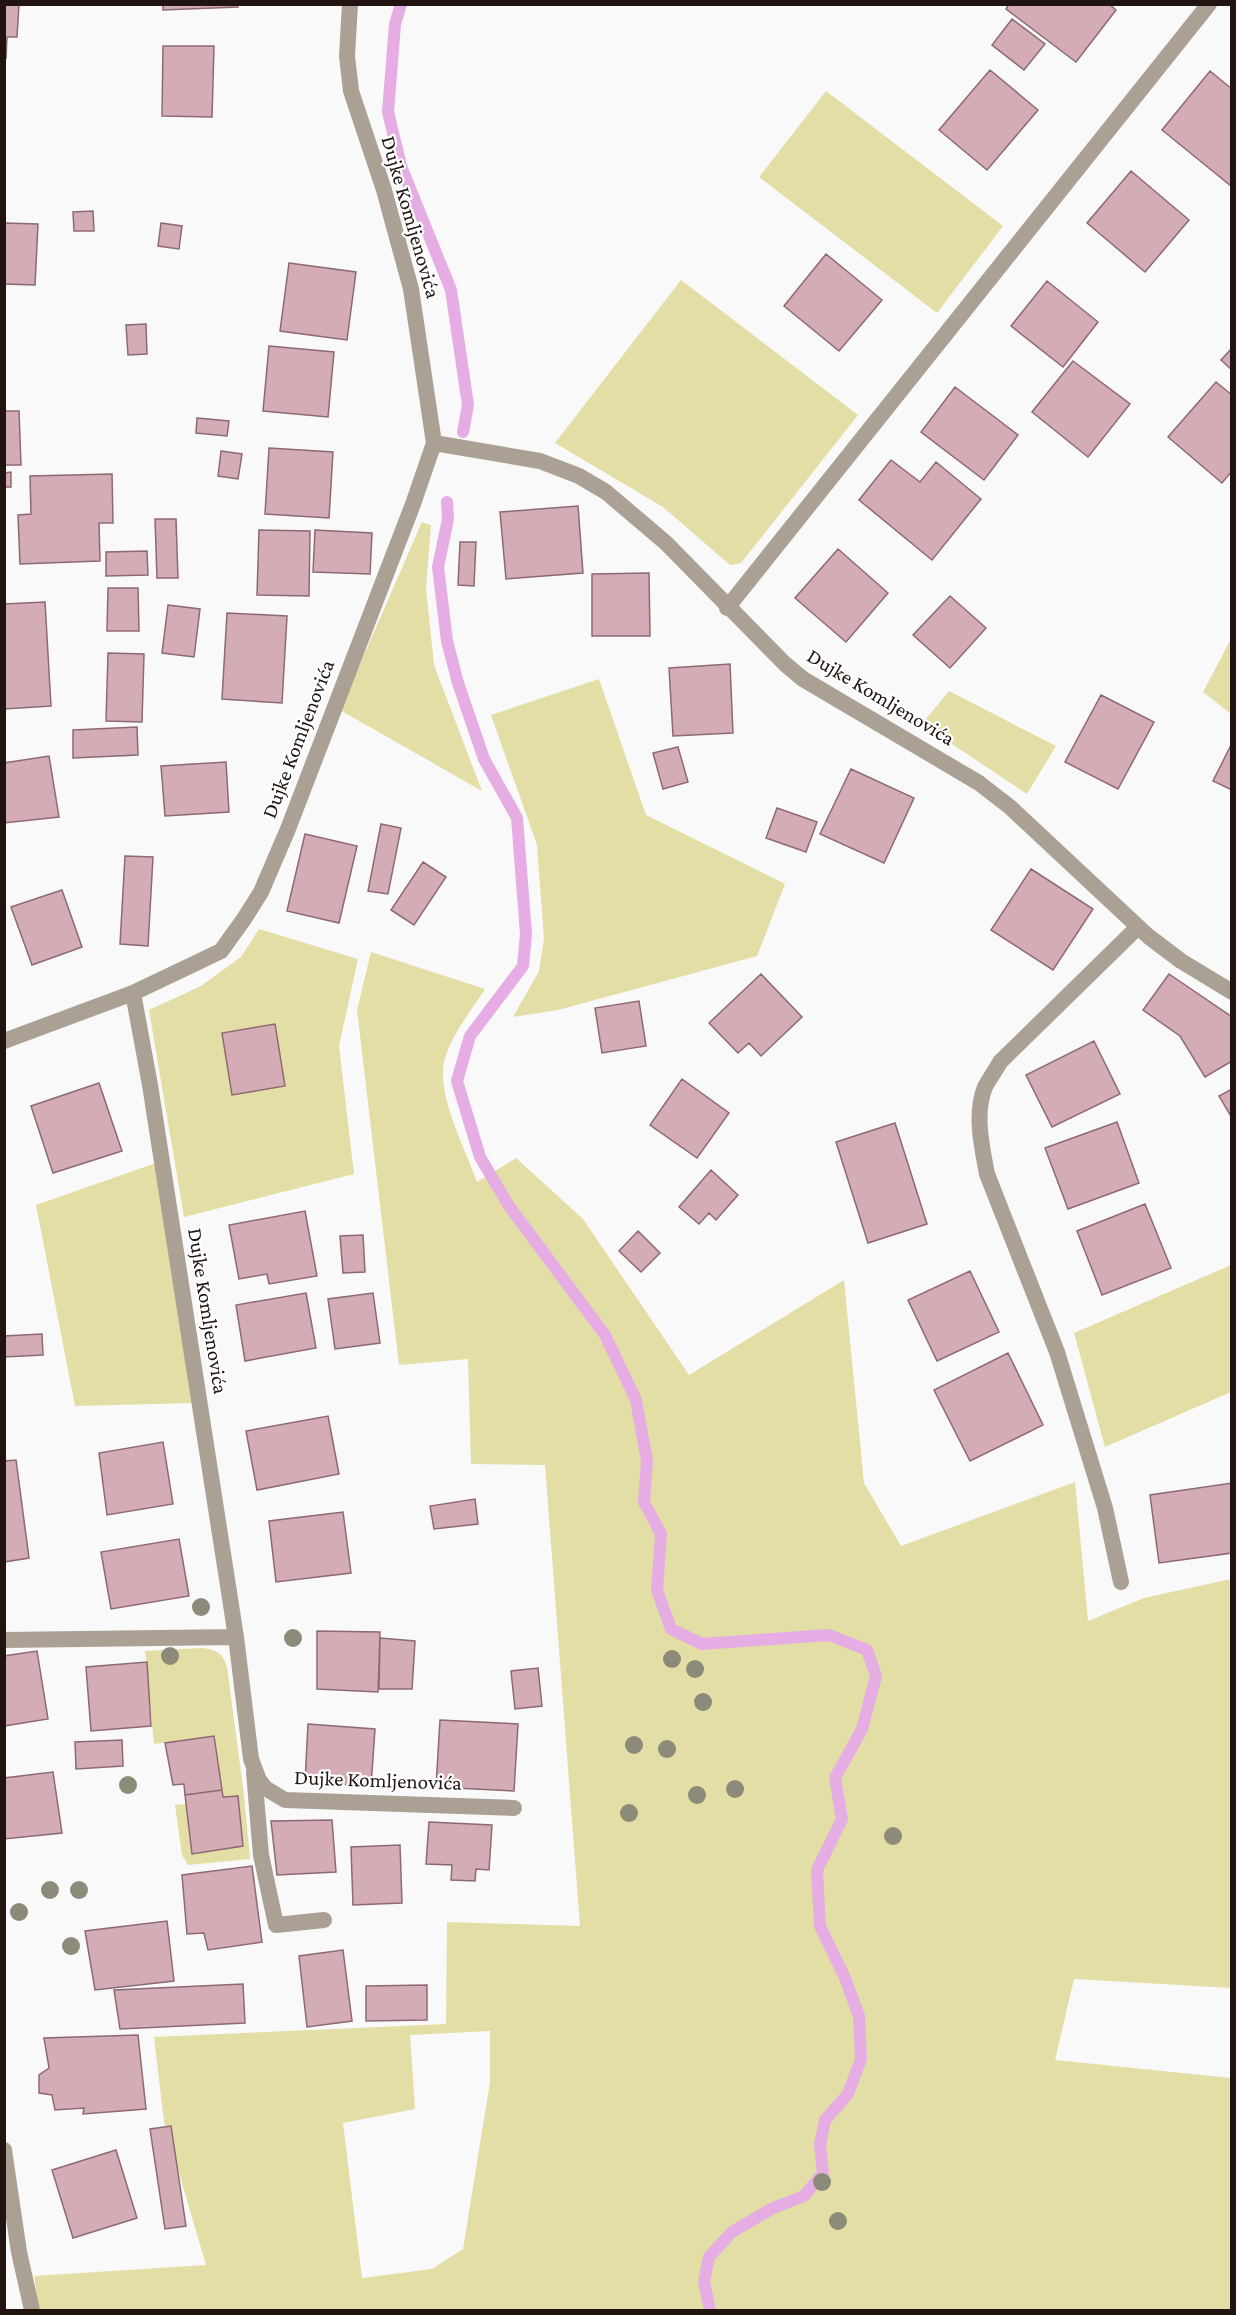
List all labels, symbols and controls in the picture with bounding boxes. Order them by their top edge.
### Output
street label: Dujke Komljenovića [376,133,446,301]
street label: Dujke Komljenovića [803,644,959,751]
street label: Dujke Komljenovića [257,656,339,822]
street label: Dujke Komljenovića [183,1226,233,1396]
street label: Dujke Komljenovića [294,1765,463,1795]

